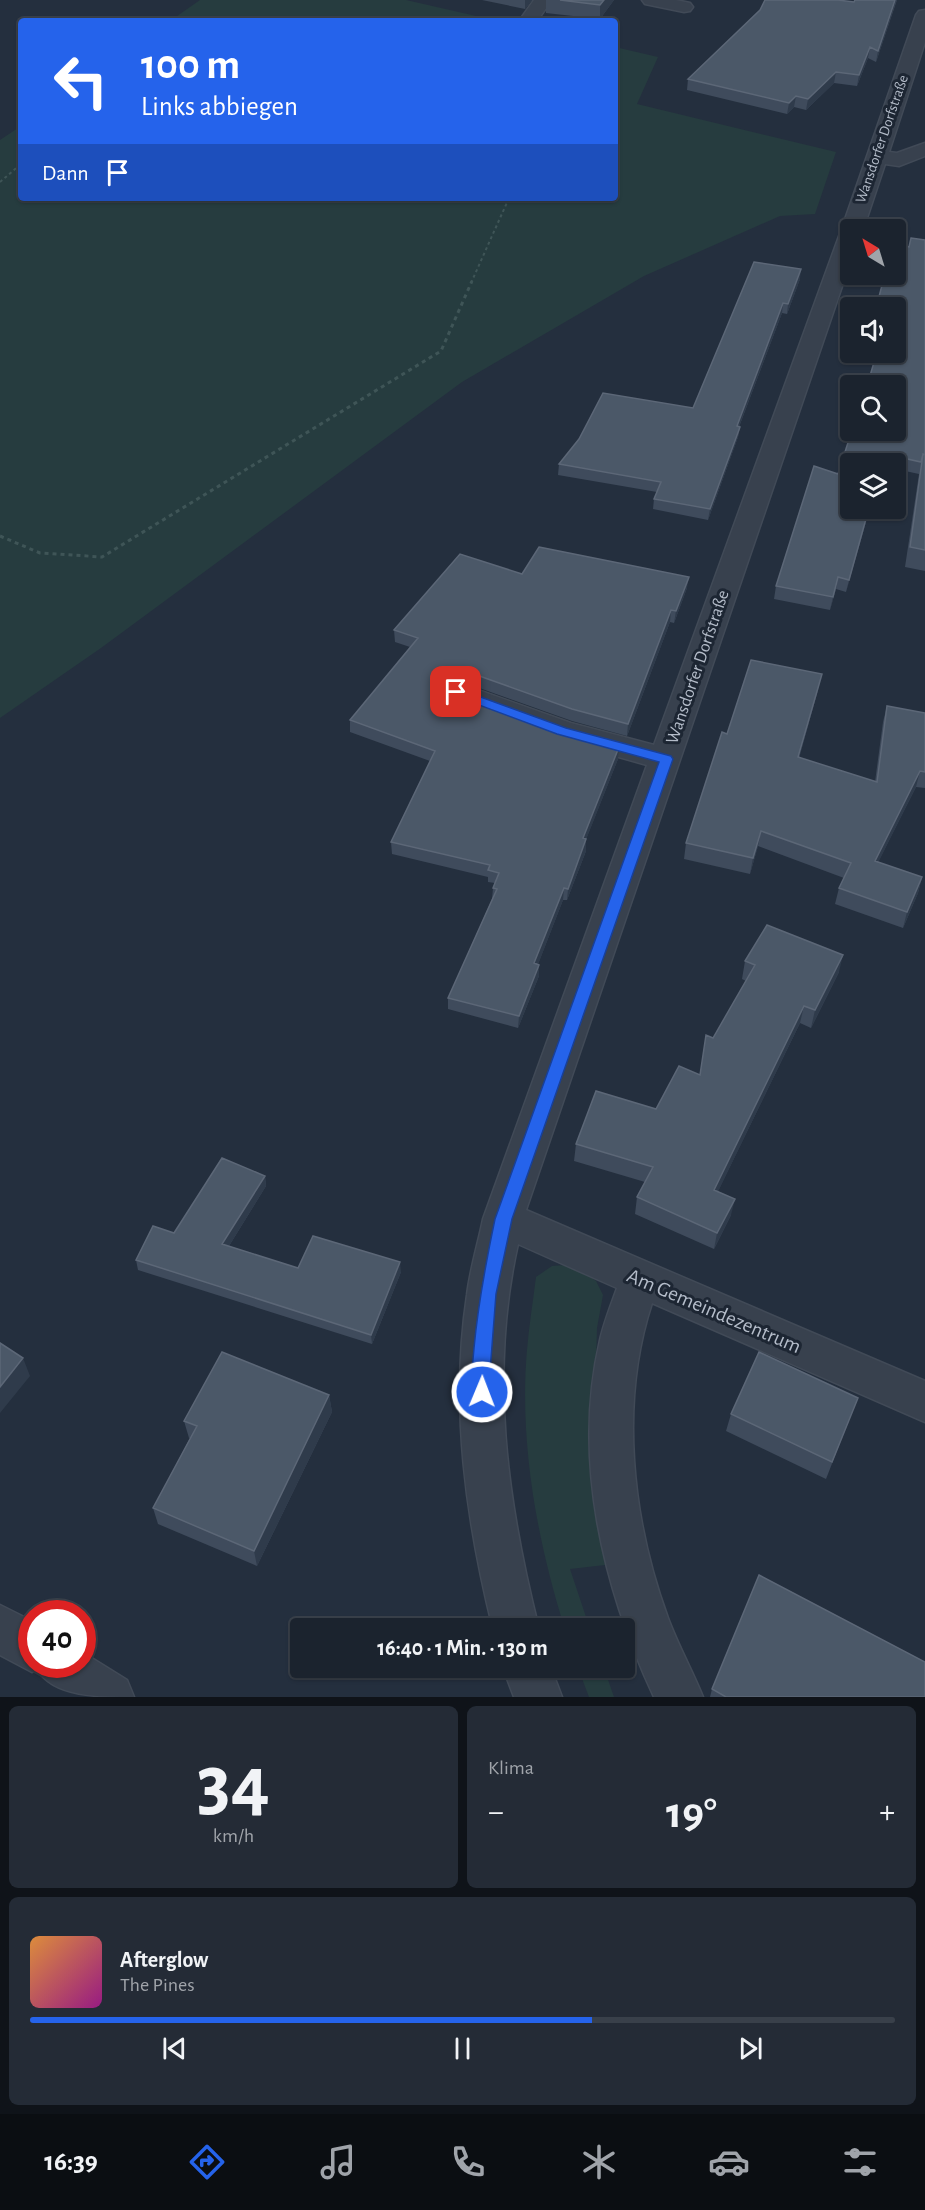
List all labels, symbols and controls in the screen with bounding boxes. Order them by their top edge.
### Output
icon: left [42,42,120,120]
text: 100 m [141,44,240,86]
street label: Wansdorfer Dorfstraße [853,73,911,205]
text: Links abbiegen [141,93,298,120]
icon: arrive [101,156,134,189]
text: Dann [42,162,89,184]
north arrow [840,219,906,285]
map controls [840,219,906,519]
button: sound [840,297,906,363]
button: search [840,375,906,441]
button: layers [840,453,906,519]
street label: Wansdorfer Dorfstraße [663,588,733,746]
pin [430,666,481,717]
icon: arrive [439,675,472,708]
street label: Am Gemeindezentrum [624,1265,804,1357]
position arrow [450,1360,514,1424]
speed limit sign: 40 [18,1600,96,1678]
text: 16:40 · 1 Min. · 130 m [377,1637,548,1659]
text: 34 [197,1746,270,1824]
text: Klima [488,1758,534,1778]
text: 19° [666,1791,717,1836]
text: − [488,1796,504,1829]
text: + [879,1796,895,1829]
text: km/h [213,1826,254,1846]
text: Afterglow [120,1949,208,1971]
text: The Pines [120,1975,195,1995]
icon: previous [158,2032,191,2065]
icon: pause [446,2032,479,2065]
icon: next [734,2032,767,2065]
icon: directions [186,2141,228,2183]
icon: music [317,2141,359,2183]
icon: phone [447,2141,489,2183]
icon: climate [578,2141,620,2183]
icon: car [708,2141,750,2183]
icon: filters [839,2141,881,2183]
text: 16:39 [44,2148,98,2175]

